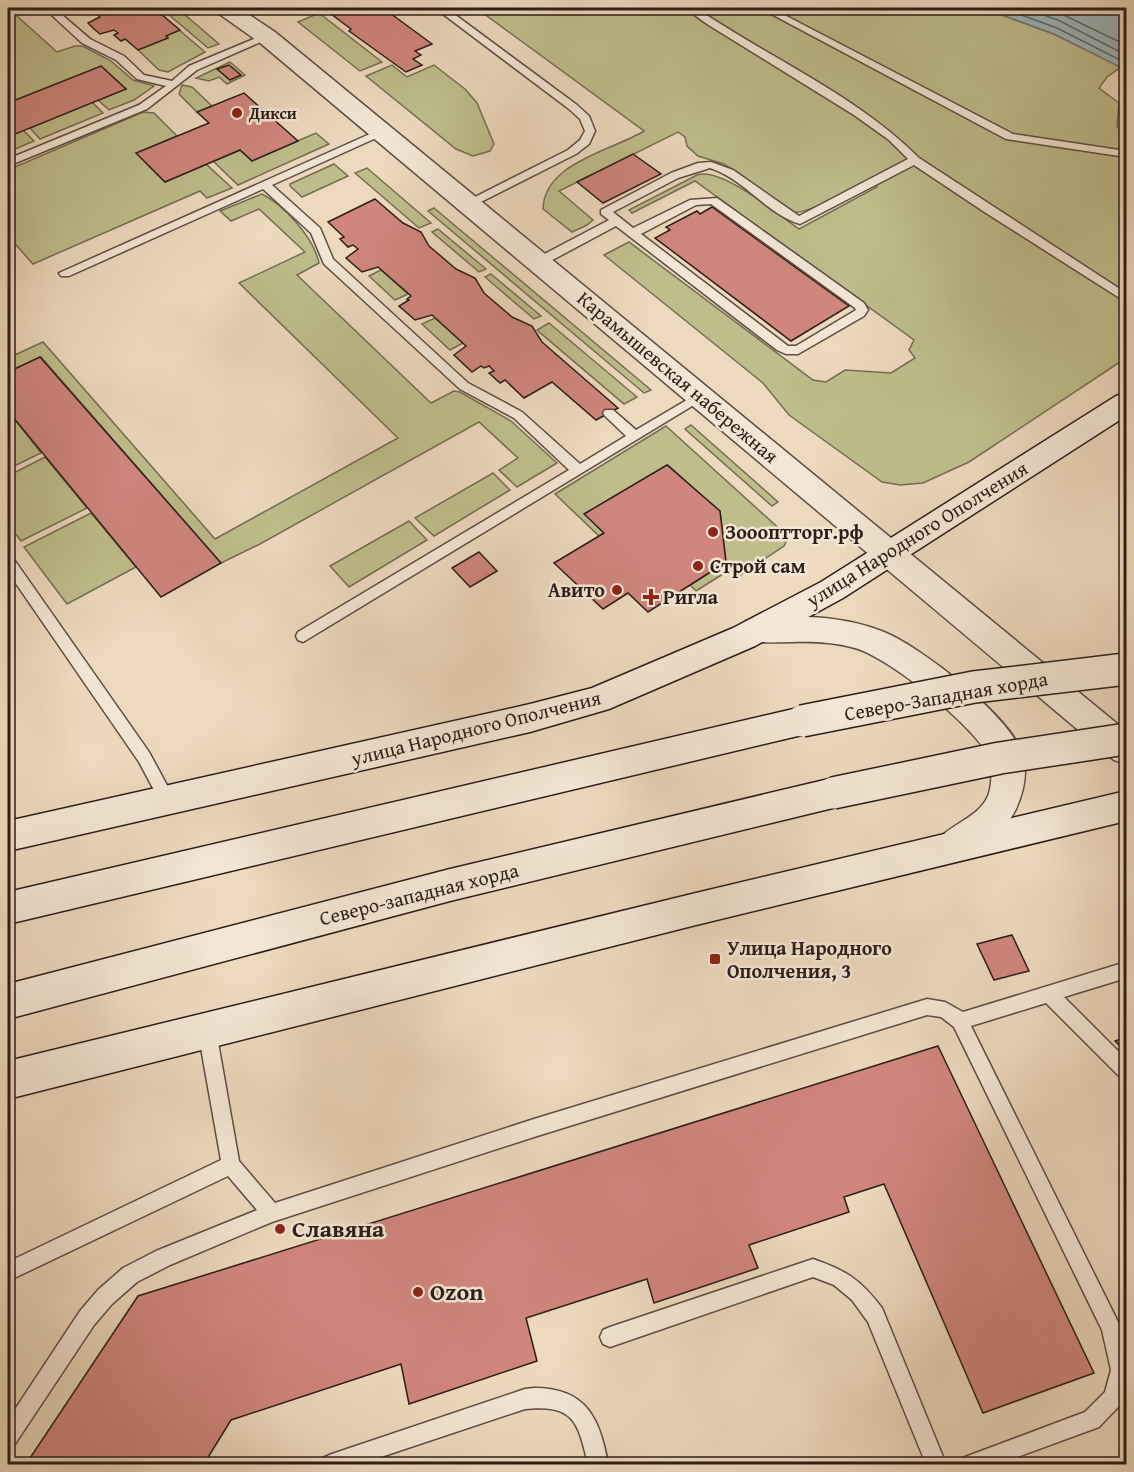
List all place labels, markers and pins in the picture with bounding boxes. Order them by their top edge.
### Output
place label: Дикси [248,101,297,125]
marker: Дикси [230,106,244,120]
place label: Зоооптторг.рф [725,517,863,546]
marker: Зоооптторг.рф [706,525,720,539]
place label: Строй сам [710,551,806,580]
marker: Строй сам [691,559,705,573]
place label: Авито [548,575,605,604]
place label: Ригла [663,582,719,611]
marker: Авито [610,583,624,597]
marker: Ригла [644,590,658,604]
place label: Улица Народного Ополчения, 3 [727,933,892,985]
marker: Улица Народного Ополчения, 3 [708,952,722,966]
place label: Славяна [292,1211,385,1246]
marker: Славяна [273,1222,287,1236]
place label: Ozon [430,1274,484,1309]
marker: Ozon [411,1285,425,1299]

